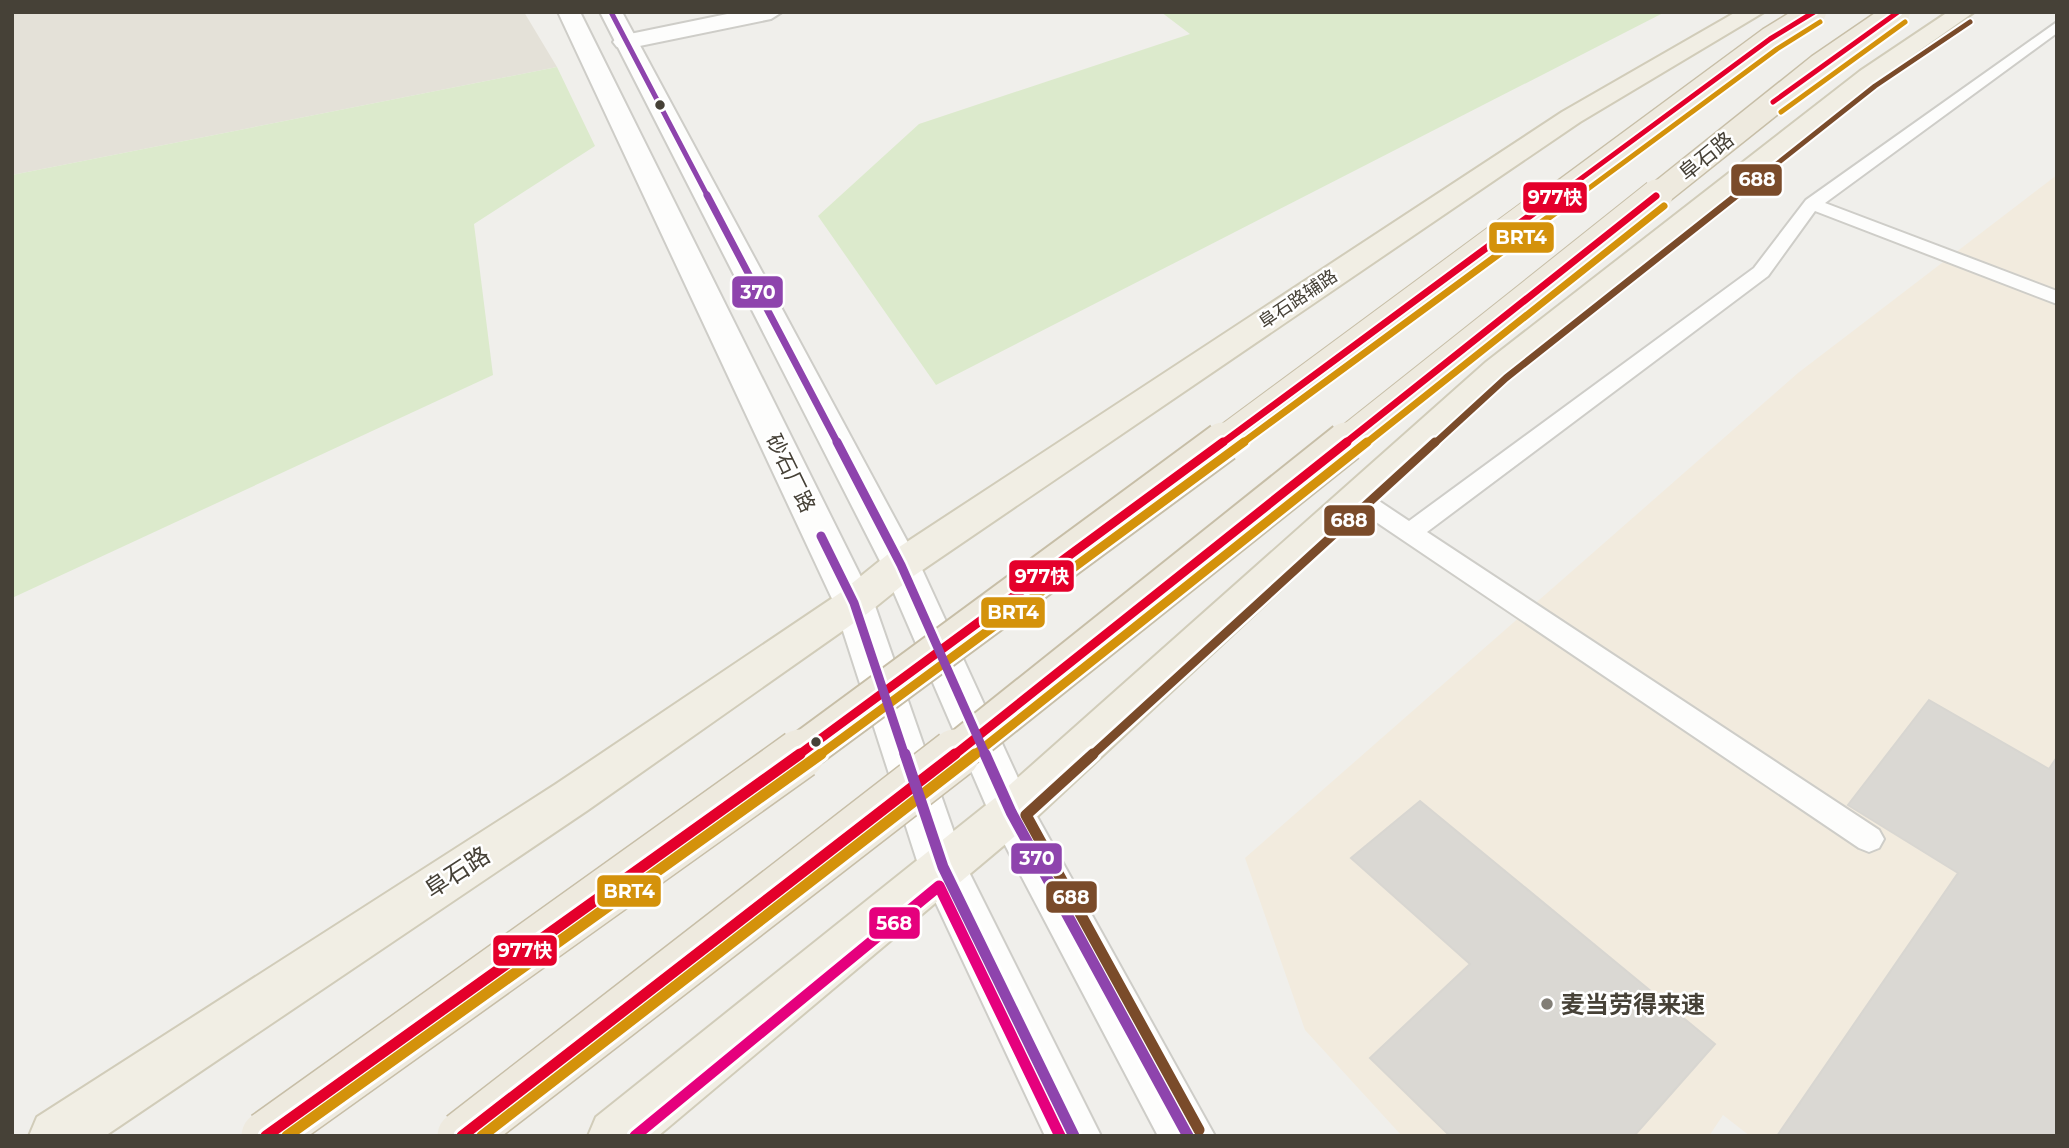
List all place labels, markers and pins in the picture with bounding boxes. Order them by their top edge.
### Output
unlabelled marker [653,98,667,112]
unlabelled marker [809,735,823,749]
place label: 麦当劳得来速 [1561,990,1705,1019]
marker: 麦当劳得来速 [1539,996,1555,1012]

